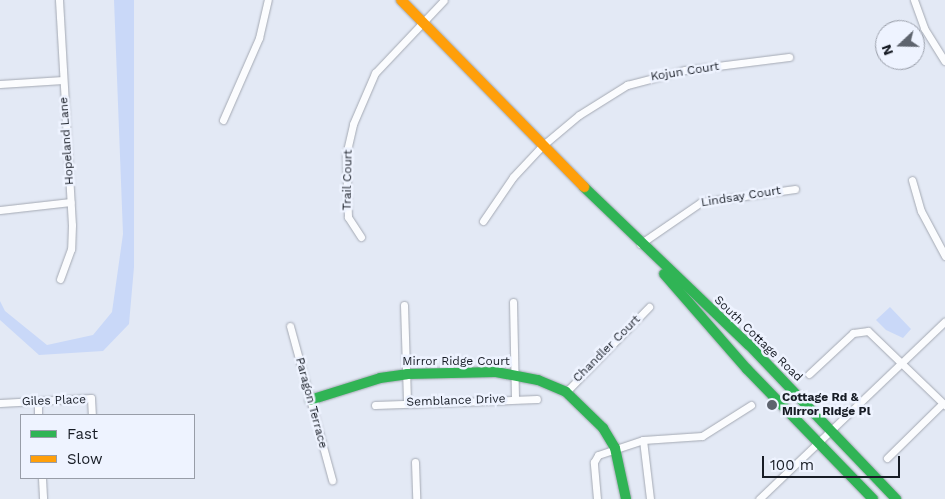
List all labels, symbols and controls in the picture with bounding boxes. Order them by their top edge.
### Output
north arrow [875,20,925,70]
text: N [878,42,896,58]
street label: Kojun Court [650,59,720,85]
street label: Hopeland Lane [57,97,77,185]
street label: Trail Court [340,149,356,211]
street label: Lindsay Court [700,184,782,210]
street label: South Cottage Road [711,293,805,385]
street label: Chandler Court [570,312,644,386]
street label: Mirror Ridge Court [402,355,510,369]
street label: Paragon Terrace [292,356,330,450]
place label: Cottage Rd & Mirror Ridge Pl [782,391,871,419]
street label: Semblance Drive [406,392,506,410]
street label: Giles Place [22,393,86,409]
marker: Cottage Rd & Mirror Ridge Pl [766,399,778,411]
legend [20,414,195,479]
text: Fast [67,425,98,443]
scale bar [765,446,902,478]
text: Slow [67,450,103,468]
text: 100 m [770,456,814,474]

